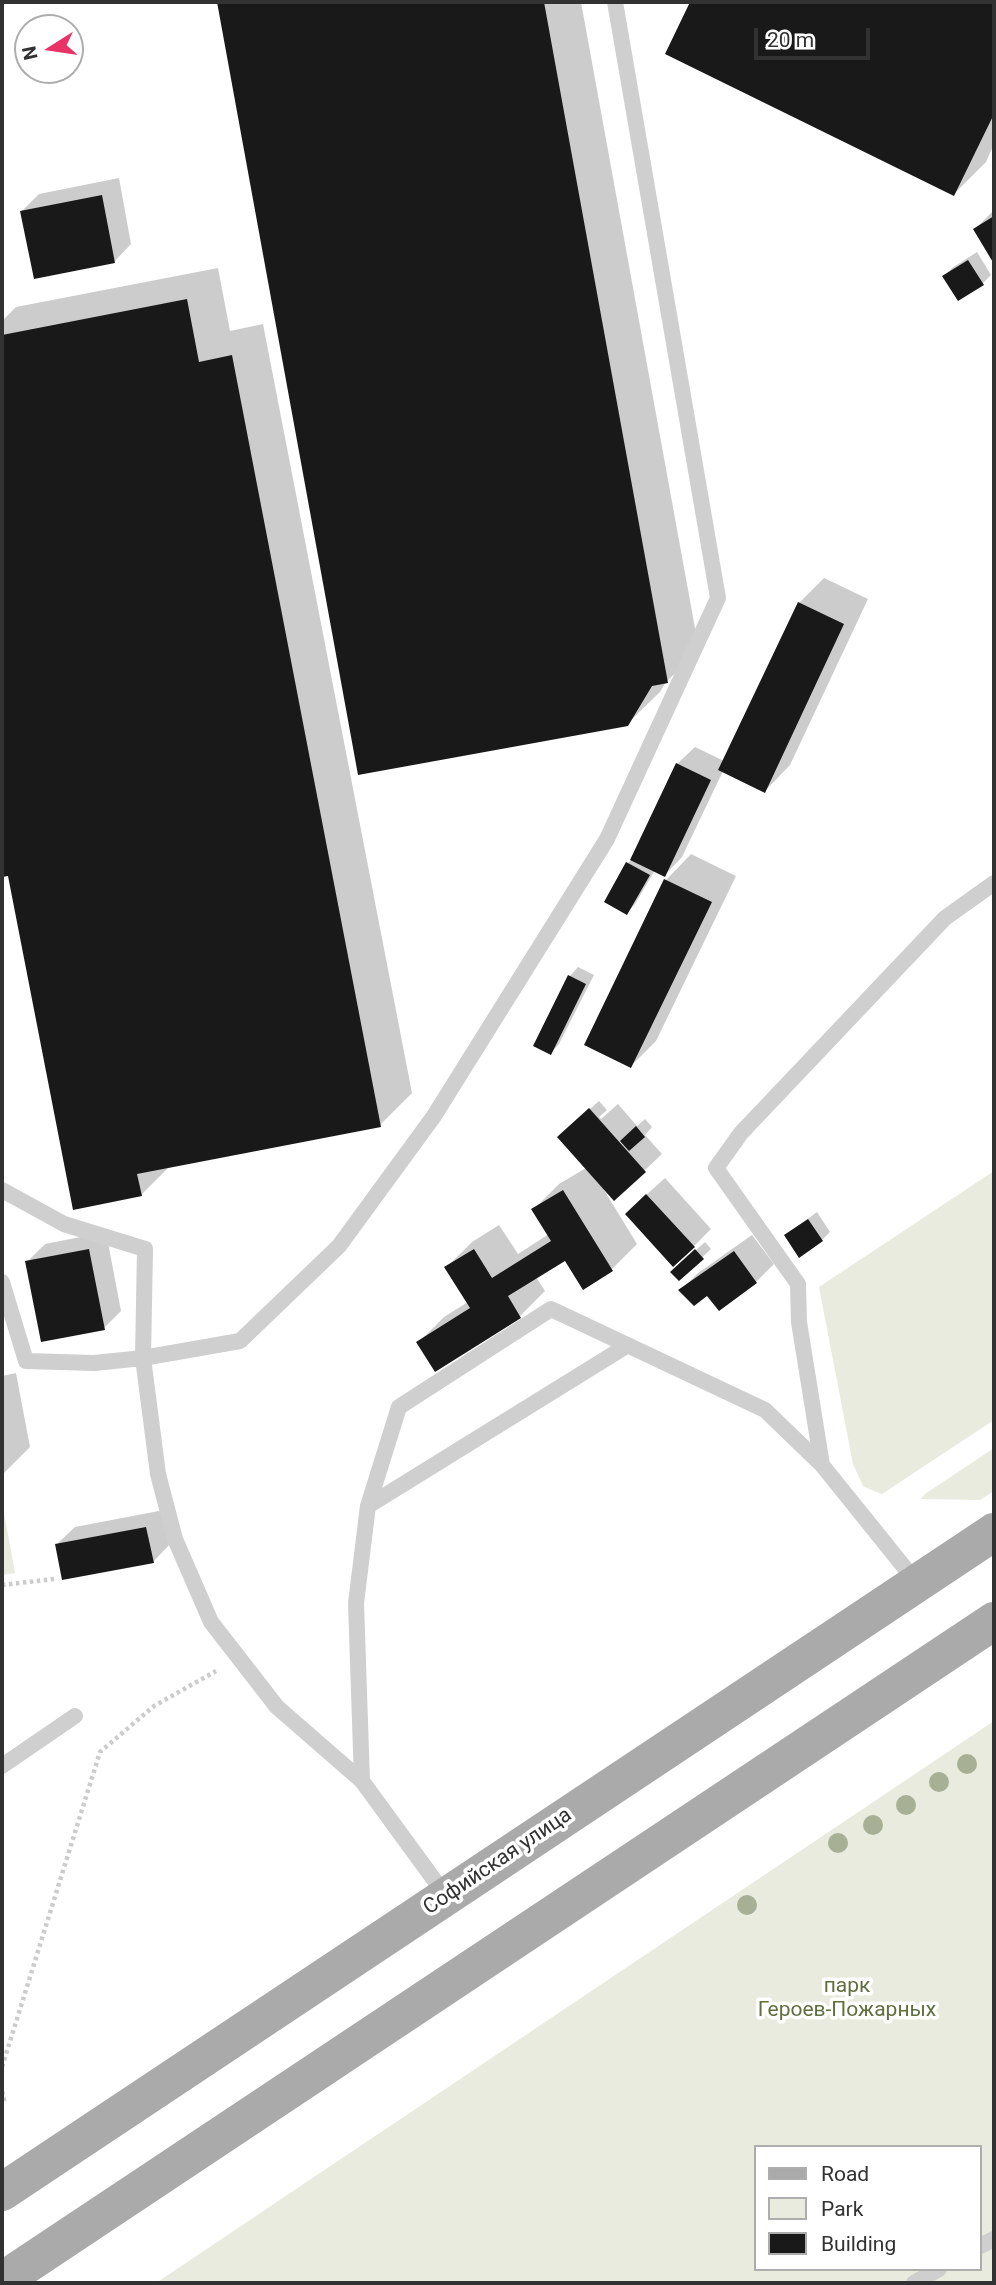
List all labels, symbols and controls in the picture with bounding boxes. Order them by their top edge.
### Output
north arrow [14,14,84,84]
scale bar [758,14,874,58]
text: 20 m [767,28,814,52]
text: N [17,44,43,62]
street label: Софийская улица [419,1803,577,1921]
park label: парк Героев-Пожарных [758,1974,936,2024]
legend [754,2145,982,2271]
text: Road [821,2162,869,2186]
text: Park [821,2197,863,2221]
text: Building [821,2232,896,2256]

